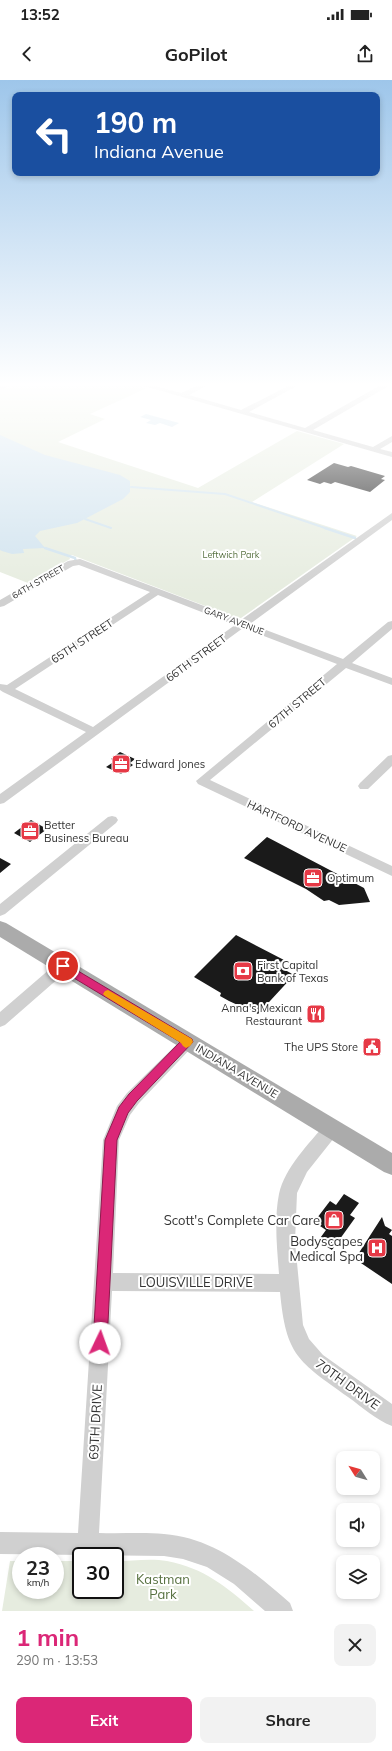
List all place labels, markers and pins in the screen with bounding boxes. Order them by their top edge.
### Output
office icon: Edward Jones [110,753,132,775]
place label: Edward Jones [135,757,205,771]
place label: Better Business Bureau [44,818,129,845]
office icon: Better Business Bureau [19,820,41,842]
office icon: Optimum [302,867,324,889]
place label: Optimum [327,871,374,885]
pin [46,949,80,983]
place label: First Capital Bank of Texas [257,958,329,985]
bank icon: First Capital Bank of Texas [232,960,254,982]
place label: Anna's Mexican Restaurant [221,1001,302,1028]
restaurant icon: Anna's Mexican Restaurant [305,1003,327,1025]
public building icon: The UPS Store [361,1036,383,1058]
place label: The UPS Store [284,1040,358,1054]
shop icon: Scott's Complete Car Care [323,1209,345,1231]
place label: Scott's Complete Car Care [164,1212,320,1228]
place label: Bodyscapes Medical Spa [290,1233,363,1264]
hospital icon: Bodyscapes Medical Spa [366,1237,388,1259]

